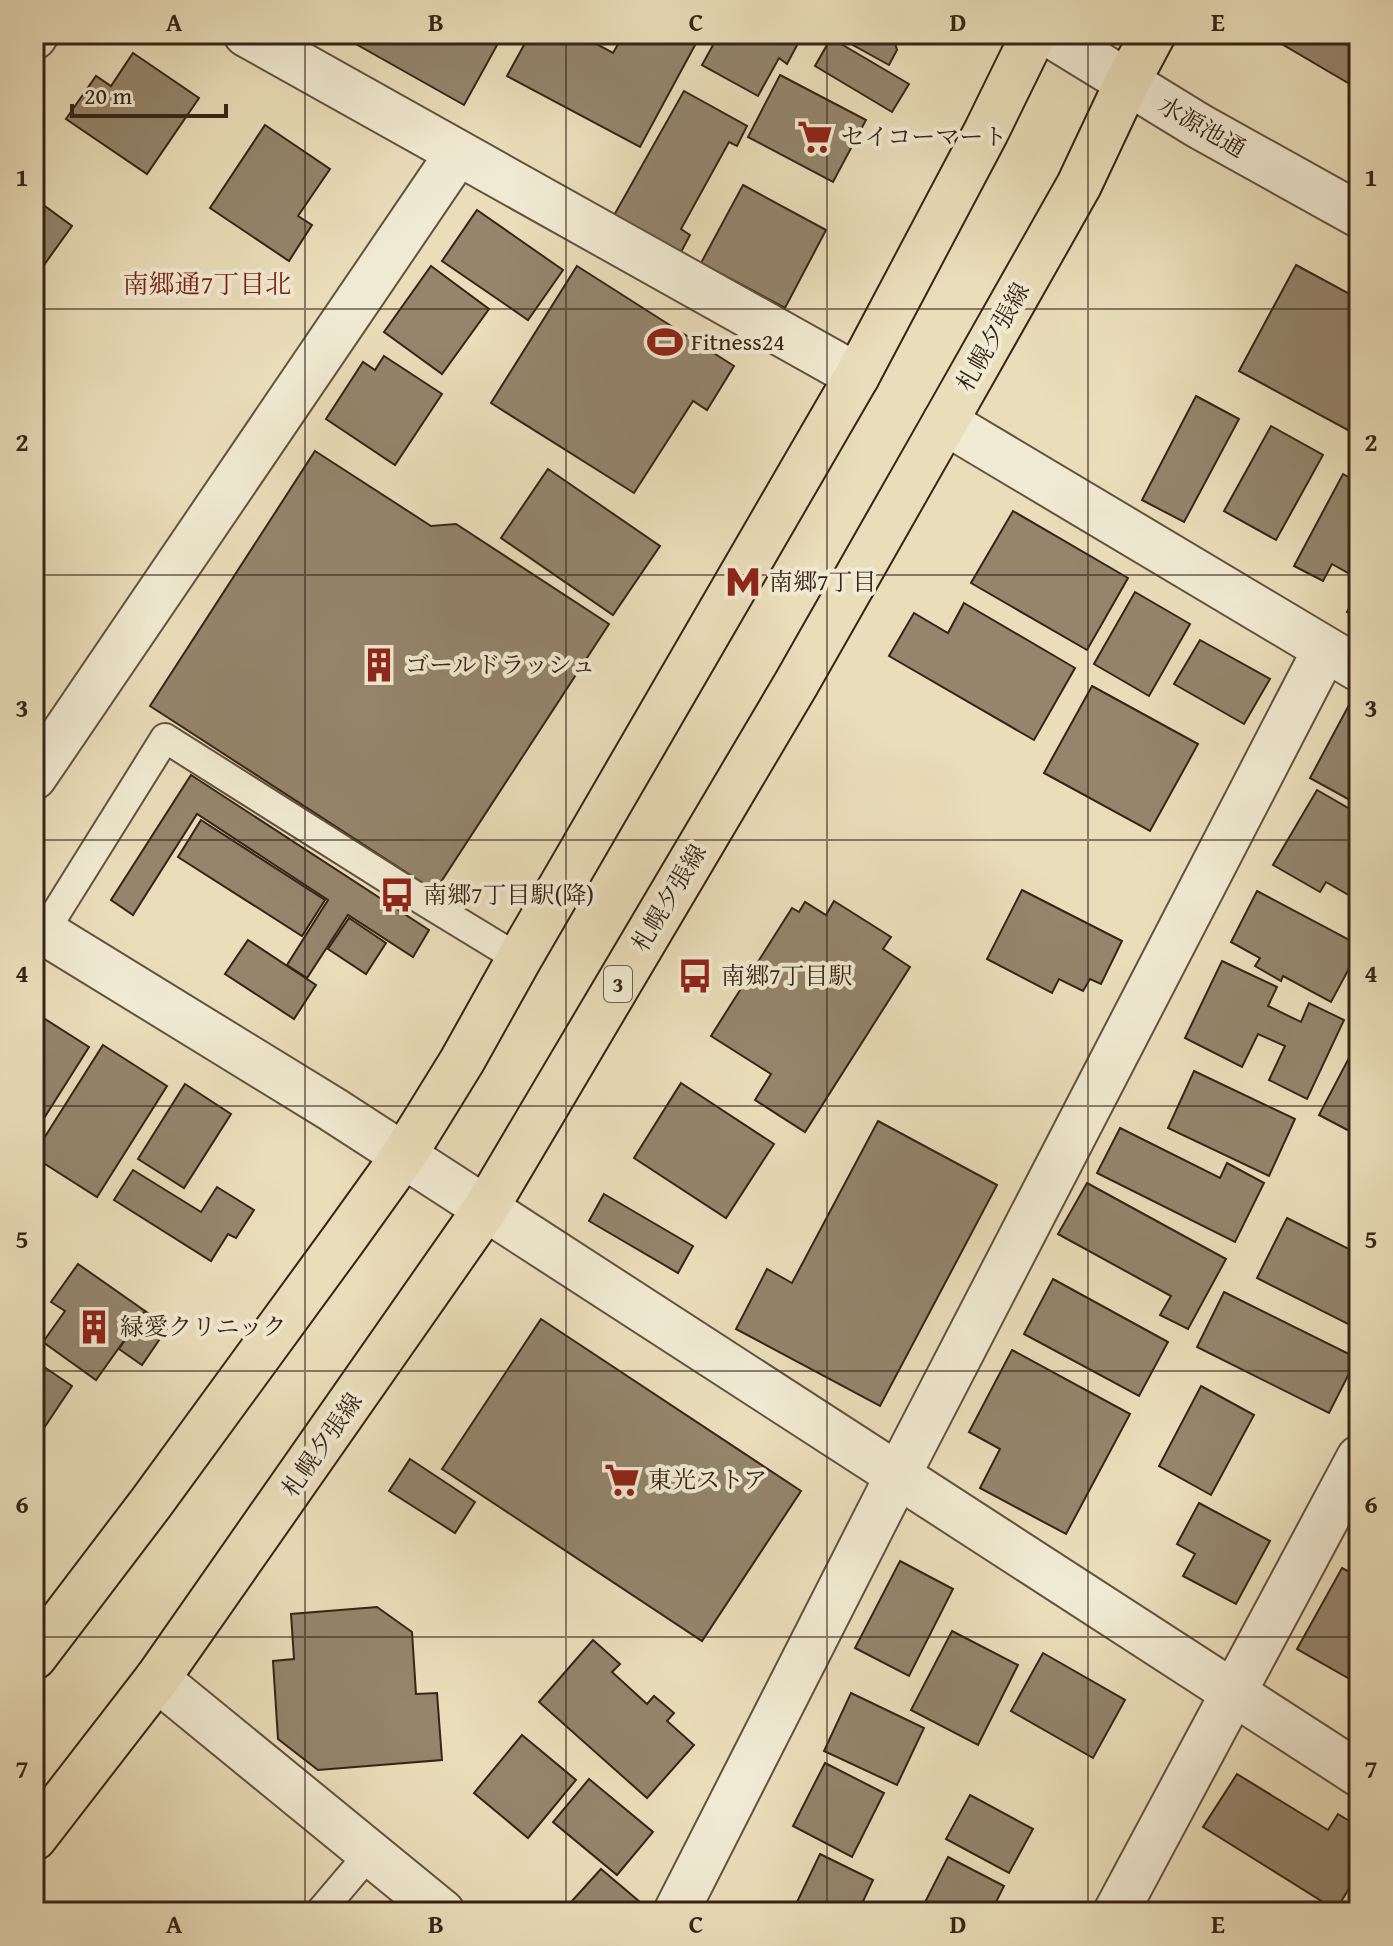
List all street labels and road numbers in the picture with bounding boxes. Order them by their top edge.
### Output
street label: 水源池通 [1152,87,1253,166]
street label: 札幌夕張線 [947,276,1038,397]
street label: 札幌夕張線 [623,837,714,958]
road number: 3 [604,966,632,1002]
street label: 札幌夕張線 [273,1386,370,1504]

